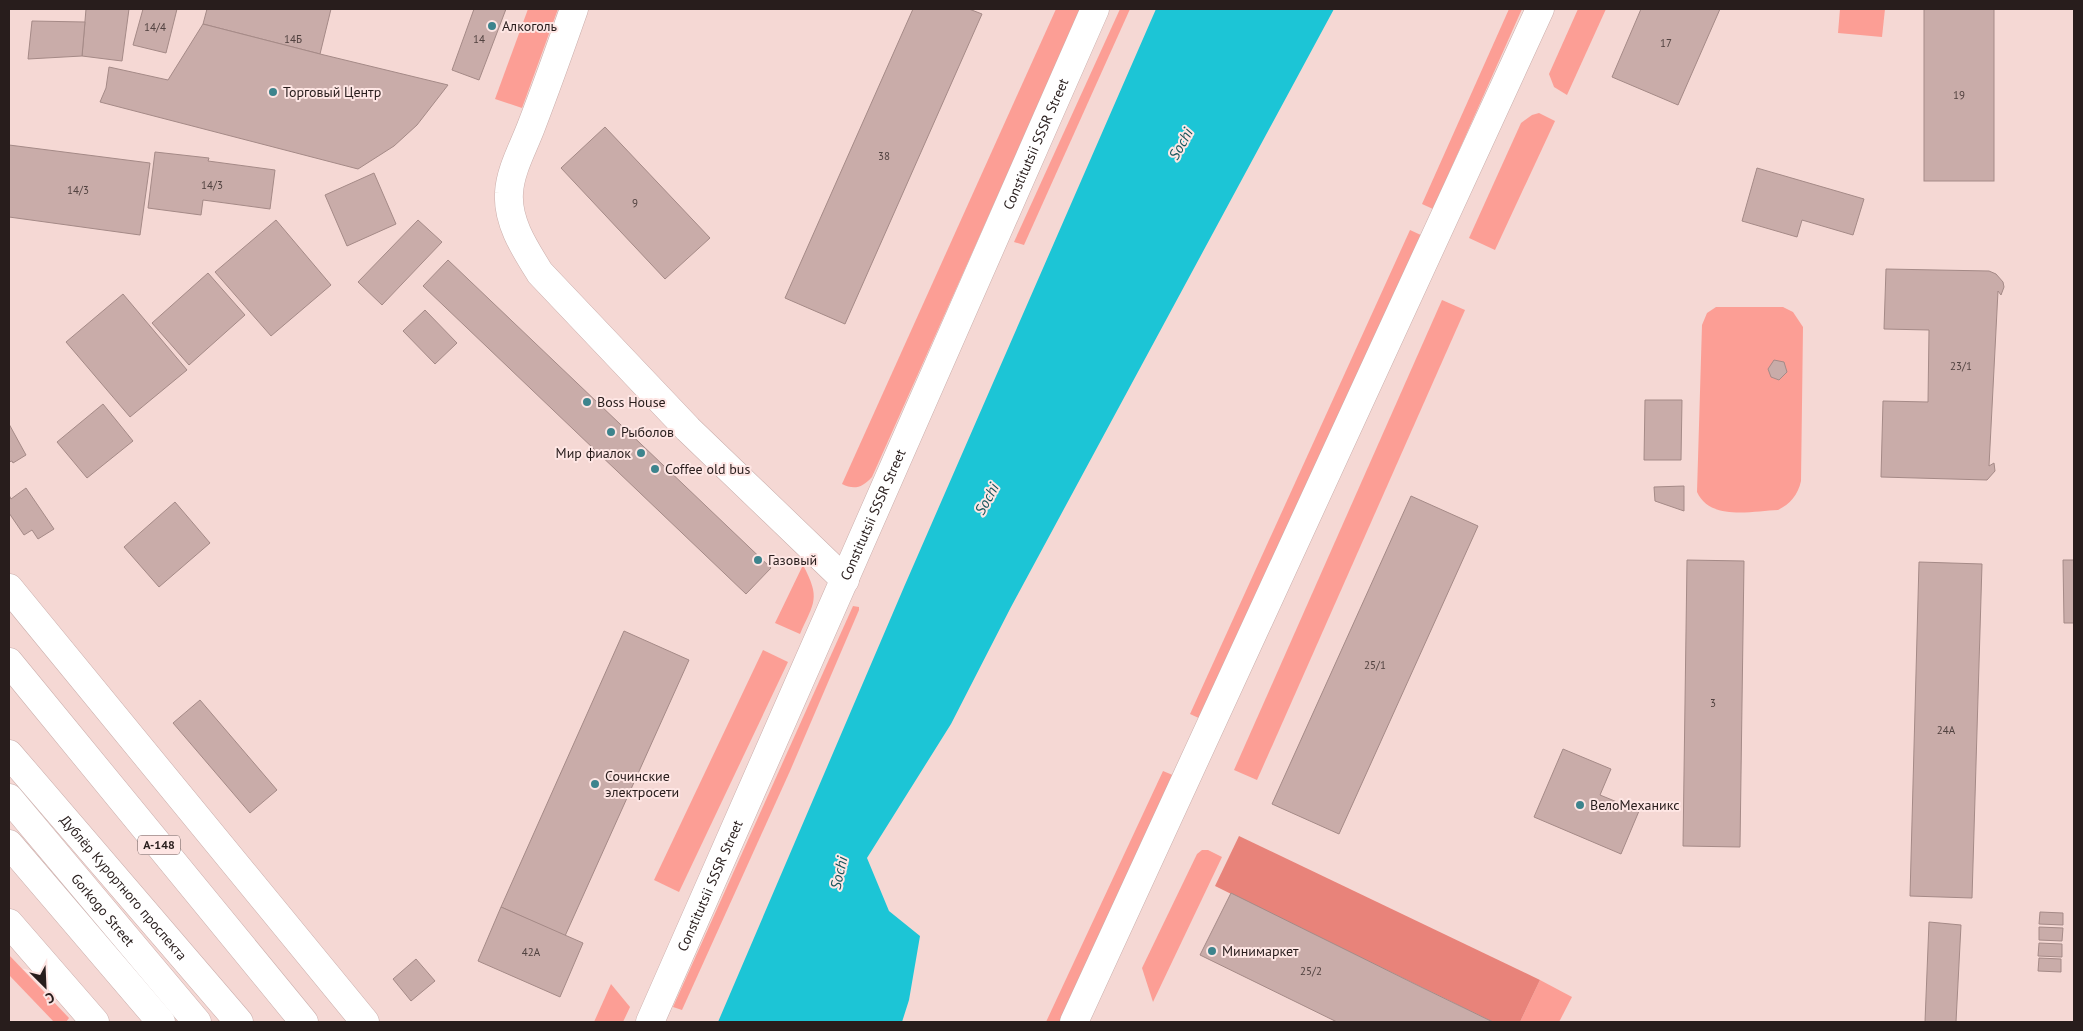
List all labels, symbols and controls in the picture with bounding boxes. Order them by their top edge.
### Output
place label: Алкоголь [502,17,558,35]
house number: 14/4 [144,20,166,34]
marker: Алкоголь [486,20,498,32]
house number: 14Б [284,32,302,46]
house number: 14 [473,32,485,46]
house number: 17 [1660,36,1672,50]
street label: Constitutsii SSSR Street [999,75,1073,212]
place label: Торговый Центр [283,83,381,101]
marker: Торговый Центр [267,86,279,98]
house number: 19 [1953,88,1965,102]
water label: Sochi [1164,124,1197,163]
house number: 38 [878,149,890,163]
house number: 14/3 [201,178,223,192]
house number: 14/3 [67,183,89,197]
house number: 9 [632,196,638,210]
house number: 23/1 [1950,359,1972,373]
place label: Boss House [597,393,666,411]
marker: Boss House [581,396,593,408]
place label: Рыболов [621,423,674,441]
marker: Рыболов [605,426,617,438]
place label: Мир фиалок [556,444,631,462]
street label: Constitutsii SSSR Street [836,446,910,583]
marker: Мир фиалок [635,447,647,459]
place label: Coffee old bus [665,460,750,478]
marker: Coffee old bus [649,463,661,475]
water label: Sochi [970,479,1003,518]
place label: Газовый [768,551,817,569]
marker: Газовый [752,554,764,566]
house number: 25/1 [1364,658,1386,672]
house number: 3 [1710,696,1716,710]
house number: 24А [1937,723,1956,737]
place label: Сочинские электросети [605,767,679,801]
marker: Сочинские электросети [589,778,601,790]
place label: ВелоМеханикс [1590,796,1680,814]
marker: ВелоМеханикс [1574,799,1586,811]
street label: Дублёр Курортного проспекта [56,811,191,964]
street label: Constitutsii SSSR Street [673,817,747,954]
road number: А-148 [138,836,180,854]
water label: Sochi [826,854,852,891]
street label: Gorkogo Street [67,870,139,950]
place label: Минимаркет [1222,942,1299,960]
house number: 42А [522,945,541,959]
marker: Минимаркет [1206,945,1218,957]
north arrow [20,961,70,1011]
house number: 25/2 [1300,964,1322,978]
text: С [43,988,58,1008]

